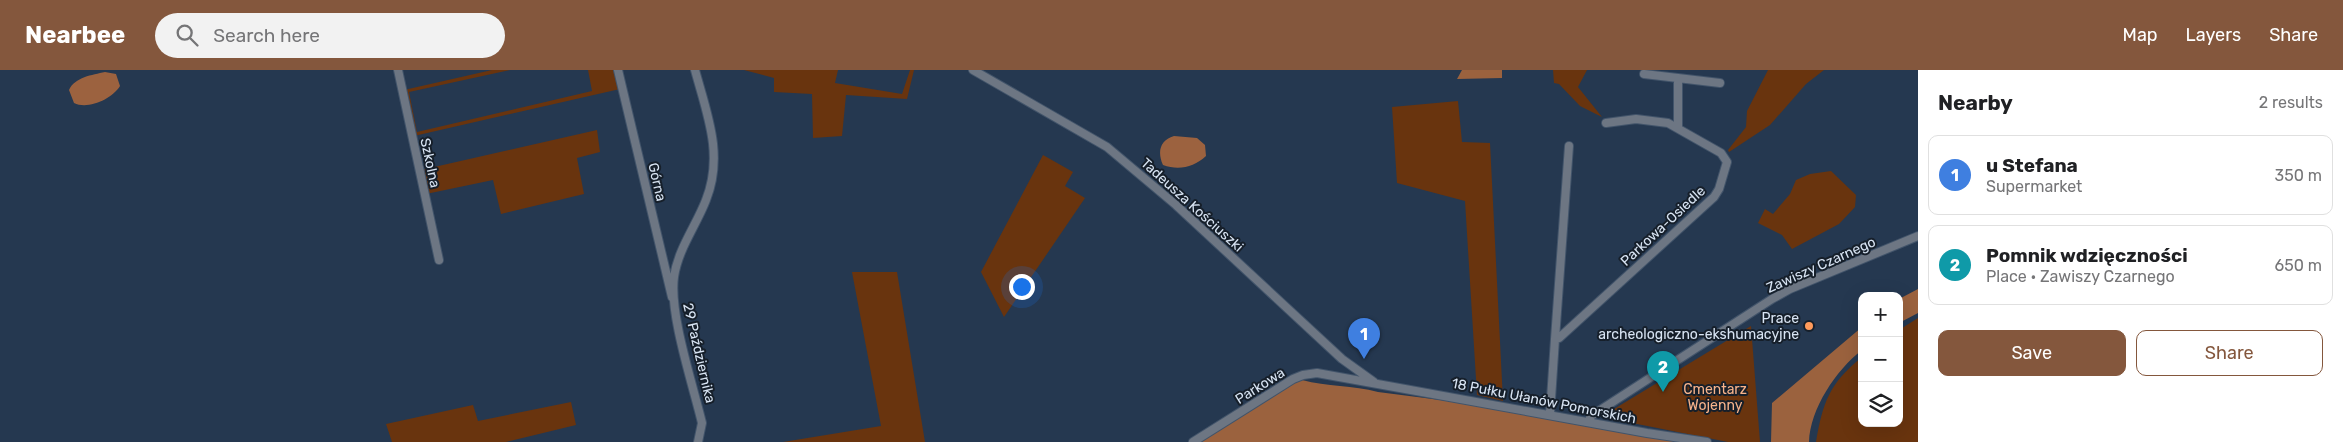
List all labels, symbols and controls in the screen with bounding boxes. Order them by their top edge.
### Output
search box [155,13,505,58]
text: Nearbee [25,21,125,49]
icon: search [173,21,201,49]
text: Search here [213,24,320,47]
text: Map [2123,24,2158,46]
text: Layers [2186,24,2241,46]
text: Share [2269,24,2318,46]
text: Nearby [1938,90,2013,115]
text: 2 results [2259,93,2323,112]
street label: Szkolna [416,137,444,189]
street label: Tadeusza Kościuszki [1137,154,1247,256]
text: u Stefana [1986,154,2078,177]
street label: Górna [644,161,670,203]
text: 1 [1951,166,1959,185]
text: 350 m [2275,166,2322,185]
text: Supermarket [1986,177,2082,196]
street label: Parkowa-Osiedle [1617,182,1709,270]
street label: Zawiszy Czarnego [1764,233,1878,297]
text: Pomnik wdzięczności [1986,244,2188,267]
text: 2 [1950,256,1960,275]
text: 650 m [2275,256,2322,275]
text: Place · Zawiszy Czarnego [1986,267,2175,286]
your location [1009,274,1035,300]
map controls [1858,292,1903,427]
button: + [1858,292,1903,337]
street label: 29 Października [679,301,719,405]
place label: Prace archeologiczno-ekshumacyjne [1598,310,1799,343]
pin: 1 [1348,318,1380,359]
marker: Prace archeologiczno-ekshumacyjne [1803,320,1815,332]
button: Save [1938,330,2126,376]
button: Share [2136,330,2323,376]
button: − [1858,337,1903,382]
pin: 2 [1647,351,1679,392]
street label: Parkowa [1232,364,1288,408]
street label: 18 Pułku Ułanów Pomorskich [1450,375,1638,427]
park label: Cmentarz Wojenny [1683,381,1747,414]
button: layers [1858,382,1903,427]

